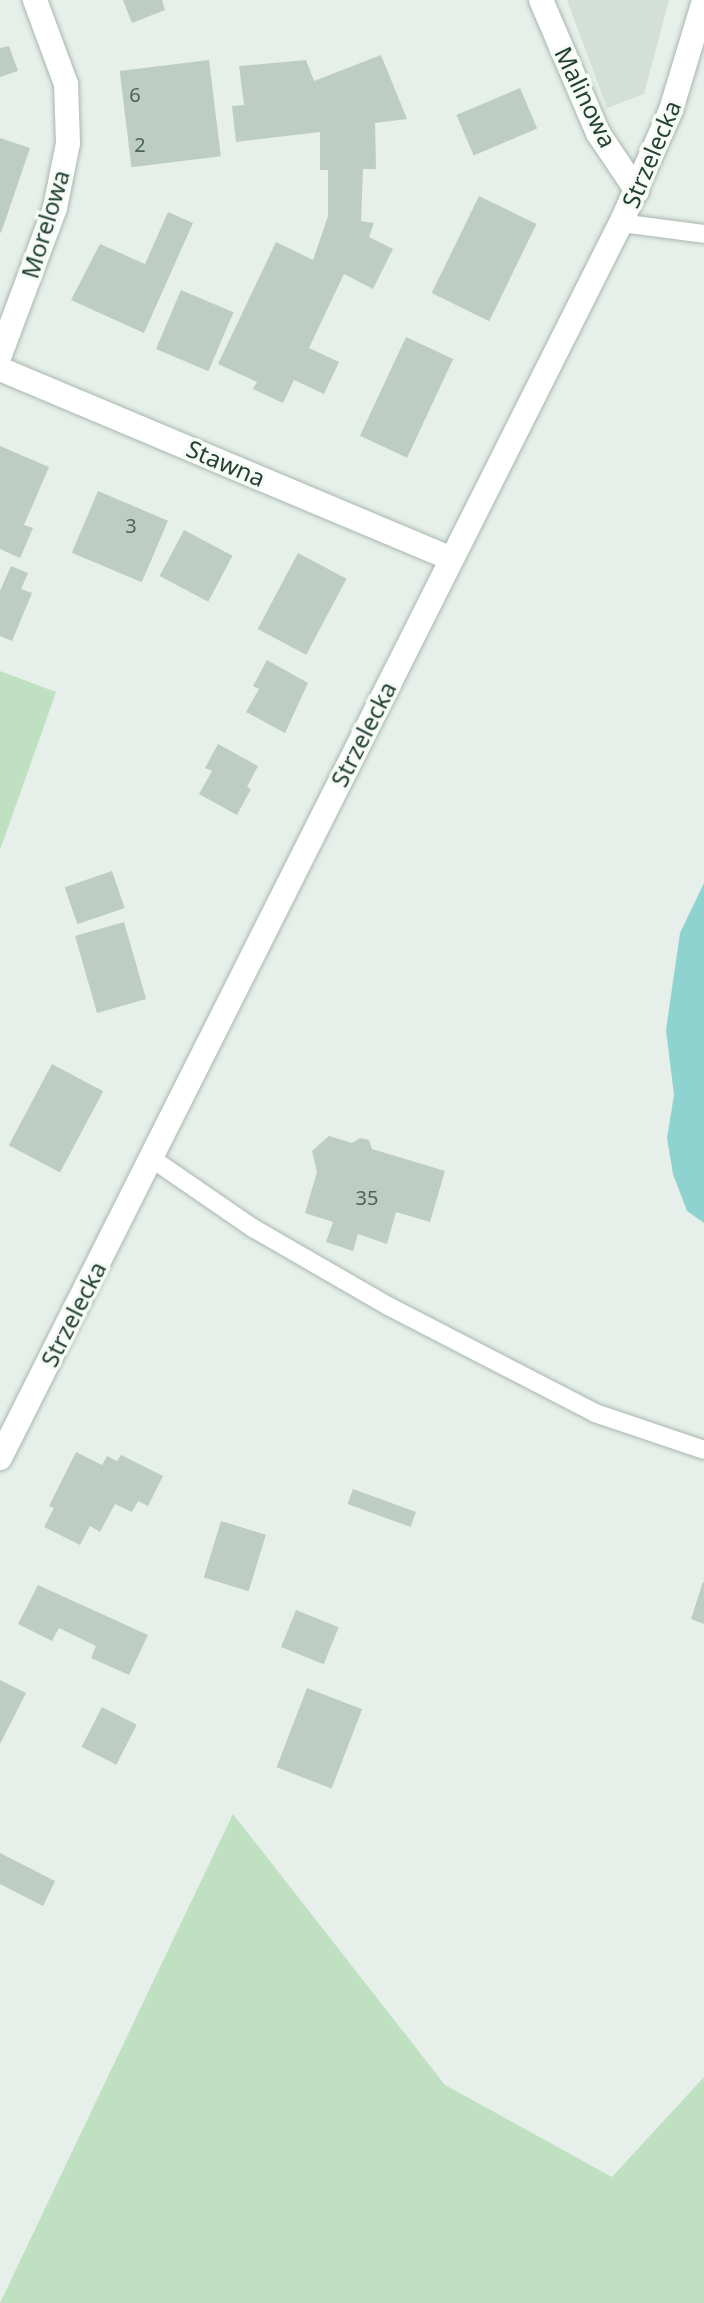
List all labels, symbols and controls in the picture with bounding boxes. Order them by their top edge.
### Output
street label: Malinowa [549,42,623,152]
house number: 6 [129,82,141,106]
street label: Strzelecka [615,96,687,212]
house number: 2 [134,132,146,156]
street label: Morelowa [15,166,75,282]
street label: Stawna [182,434,270,492]
house number: 3 [125,513,137,537]
street label: Strzelecka [324,677,402,791]
house number: 35 [356,1185,378,1209]
street label: Strzelecka [34,1257,112,1371]

